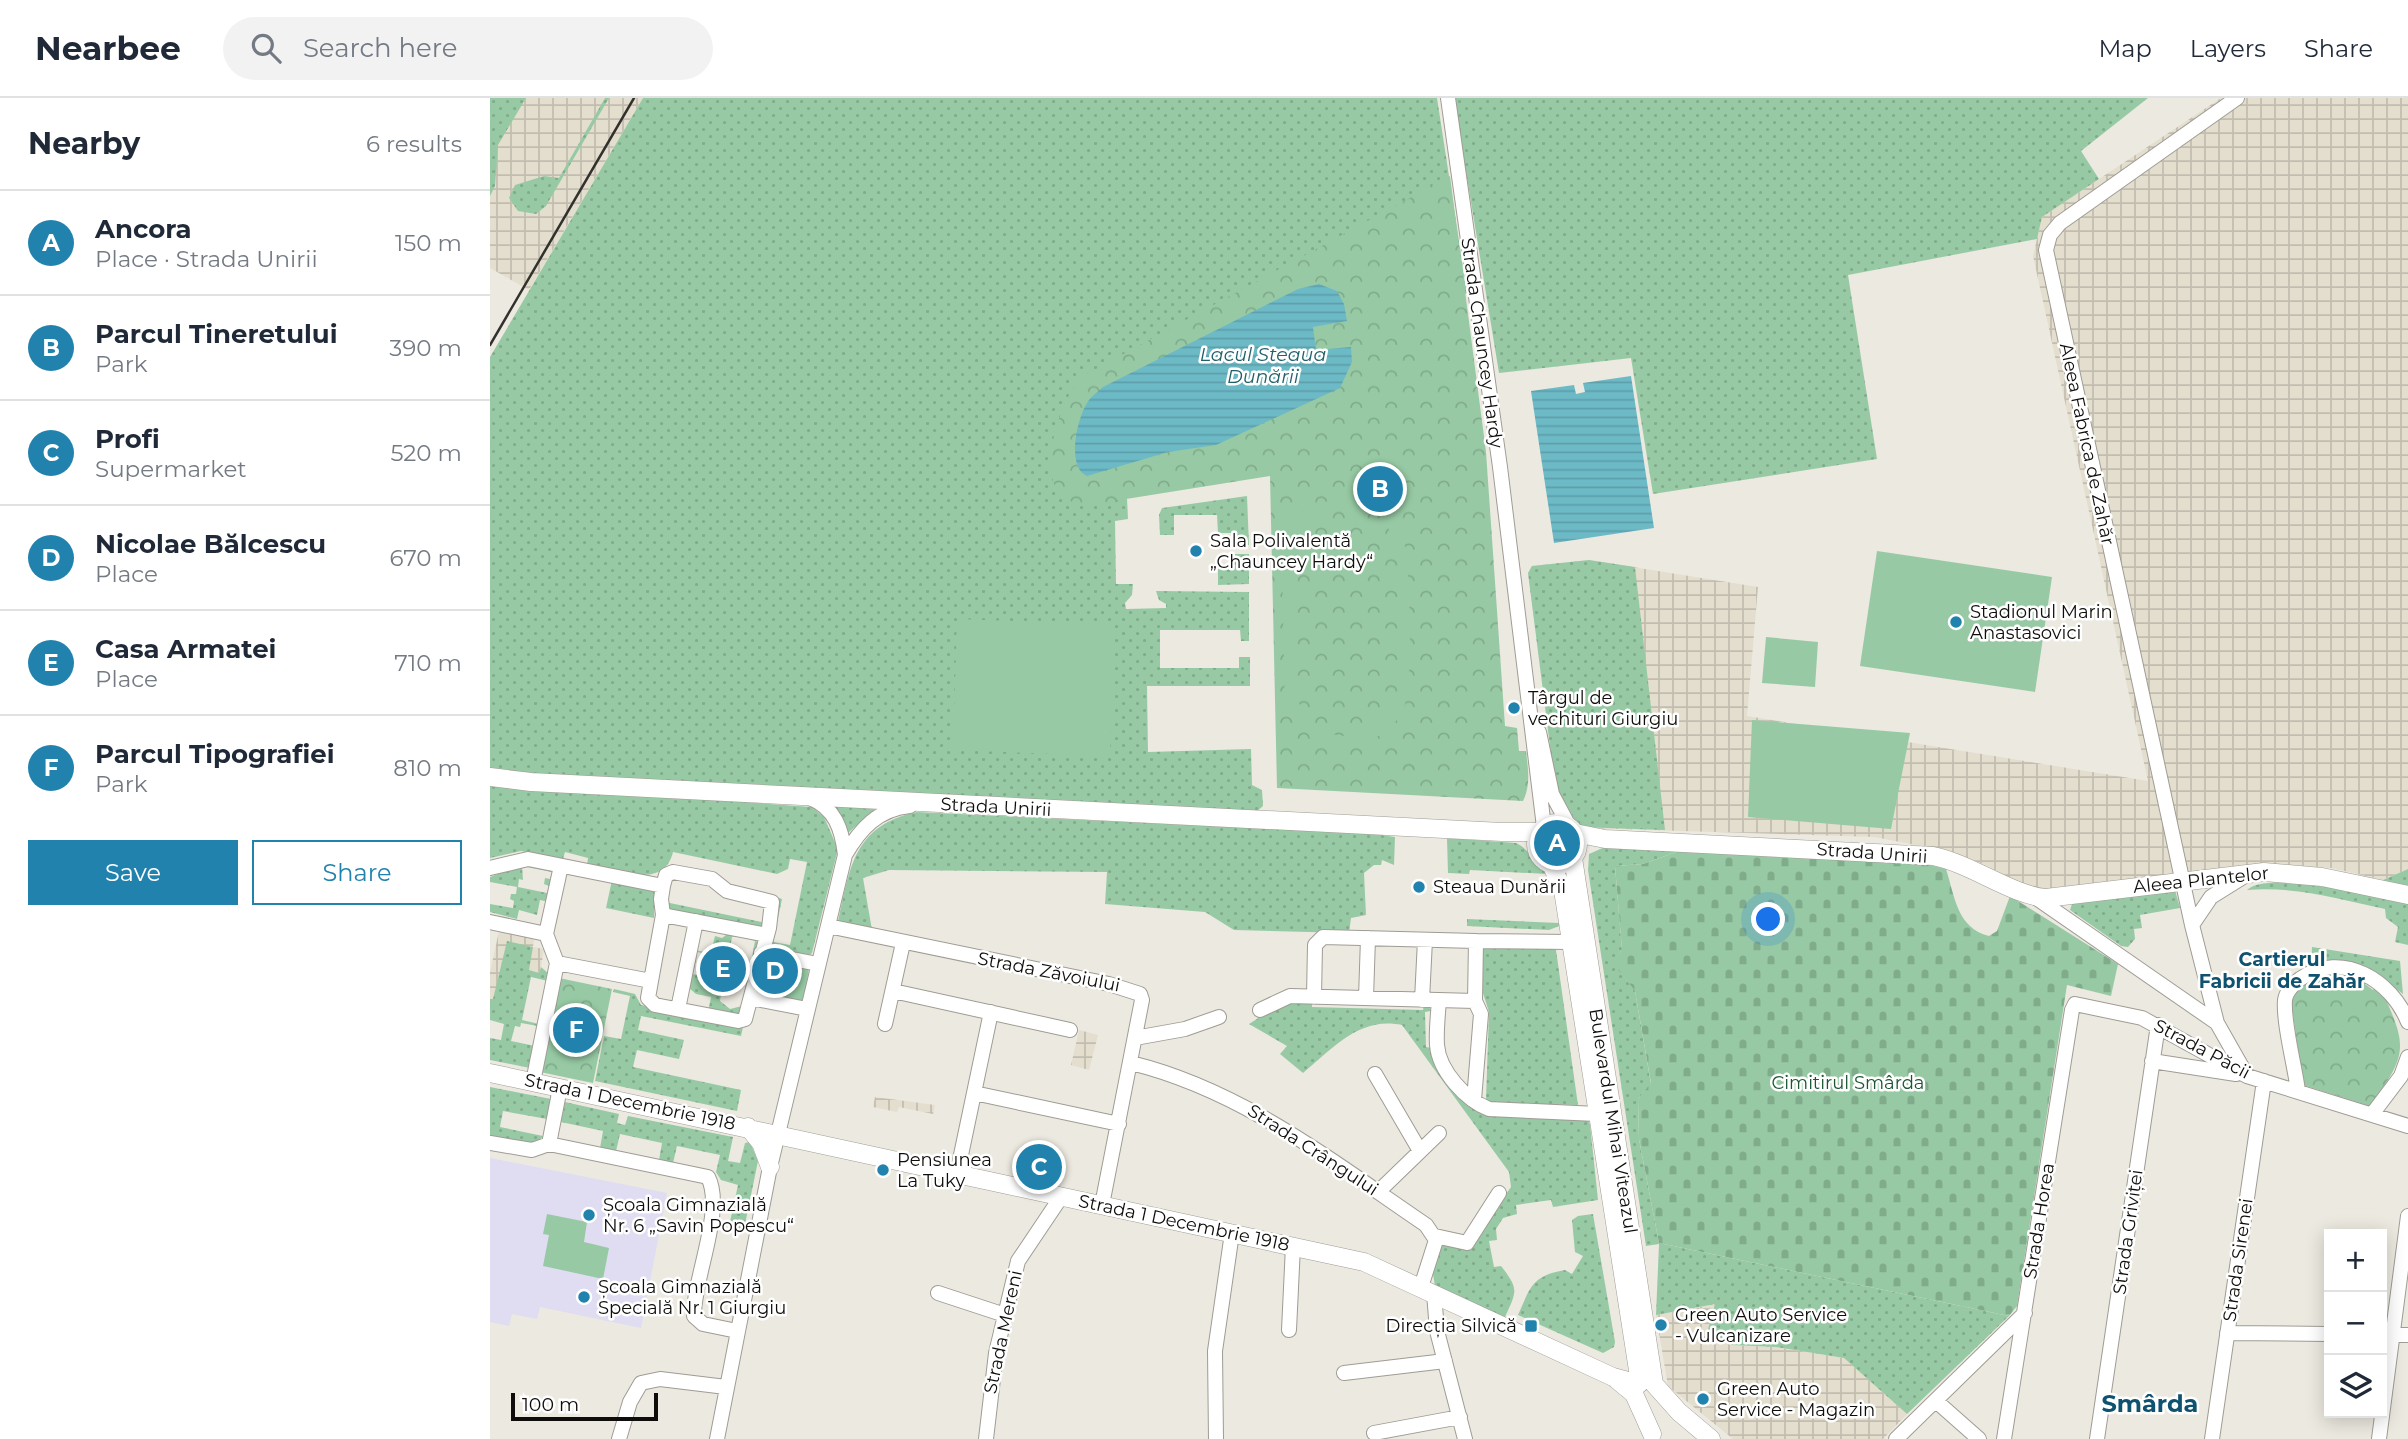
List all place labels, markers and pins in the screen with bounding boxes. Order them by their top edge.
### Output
pin: B [1357,463,1403,515]
place label: Sala Polivalentă „Chauncey Hardy“ [1210,530,1373,573]
marker: Sala Polivalentă „Chauncey Hardy“ [1188,543,1204,559]
place label: Stadionul Marin Anastasovici [1970,601,2113,644]
marker: Stadionul Marin Anastasovici [1948,614,1964,630]
place label: Târgul de vechituri Giurgiu [1528,687,1678,730]
marker: Târgul de vechituri Giurgiu [1506,700,1522,716]
pin: A [1534,817,1580,869]
place label: Steaua Dunării [1433,876,1566,898]
marker: Steaua Dunării [1411,879,1427,895]
pin: E [700,943,746,995]
pin: D [752,945,798,997]
pin: F [553,1004,599,1056]
pin: C [1016,1141,1062,1193]
place label: Pensiunea La Tuky [897,1149,992,1192]
marker: Pensiunea La Tuky [875,1162,891,1178]
place label: Școala Gimnazială Nr. 6 „Savin Popescu“ [603,1194,794,1237]
marker: Școala Gimnazială Nr. 6 „Savin Popescu“ [581,1207,597,1223]
place label: Școala Gimnazială Specială Nr. 1 Giurgiu [598,1276,786,1319]
marker: Școala Gimnazială Specială Nr. 1 Giurgiu [576,1289,592,1305]
place label: Green Auto Service - Vulcanizare [1675,1304,1847,1347]
place label: Direcția Silvică [1386,1315,1517,1338]
marker: Green Auto Service - Vulcanizare [1653,1317,1669,1333]
marker: Direcția Silvică [1523,1318,1539,1334]
place label: Green Auto Service - Magazin [1717,1378,1875,1421]
marker: Green Auto Service - Magazin [1695,1391,1711,1407]

